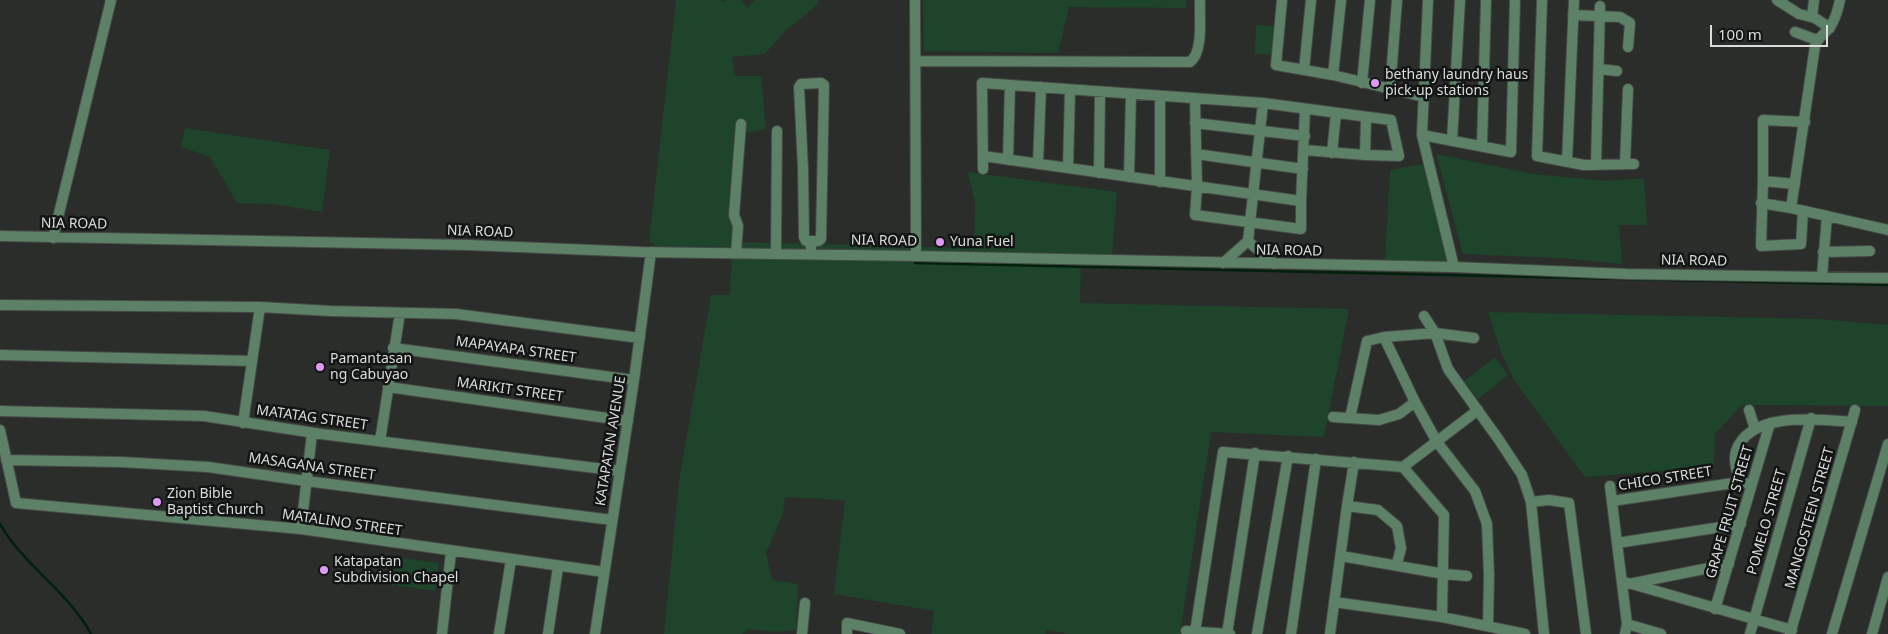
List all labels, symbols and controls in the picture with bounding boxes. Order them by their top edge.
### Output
scale bar [1713,15,1830,47]
text: 100 m [1718,24,1762,44]
place label: bethany laundry haus pick-up stations [1385,67,1528,100]
marker: bethany laundry haus pick-up stations [1369,77,1381,89]
street label: NIA ROAD [41,215,107,233]
street label: NIA ROAD [446,222,514,242]
street label: NIA ROAD [851,232,917,250]
place label: Yuna Fuel [950,234,1014,250]
marker: Yuna Fuel [934,236,946,248]
street label: NIA ROAD [1256,242,1322,260]
street label: NIA ROAD [1661,252,1727,270]
street label: MAPAYAPA STREET [455,333,577,367]
place label: Pamantasan ng Cabuyao [330,351,412,384]
marker: Pamantasan ng Cabuyao [314,361,326,373]
street label: MARIKIT STREET [456,374,564,406]
street label: KATAPATAN AVENUE [592,375,630,507]
street label: MATATAG STREET [255,402,369,434]
street label: GRAPE FRUIT STREET [1703,444,1757,580]
street label: MANGOSTEEN STREET [1782,445,1838,591]
street label: MASAGANA STREET [248,450,376,484]
street label: CHICO STREET [1617,463,1713,495]
street label: POMELO STREET [1744,467,1790,577]
place label: Zion Bible Baptist Church [167,486,264,518]
marker: Zion Bible Baptist Church [151,496,163,508]
street label: MATALINO STREET [281,506,403,540]
place label: Katapatan Subdivision Chapel [334,554,458,586]
marker: Katapatan Subdivision Chapel [318,564,330,576]

